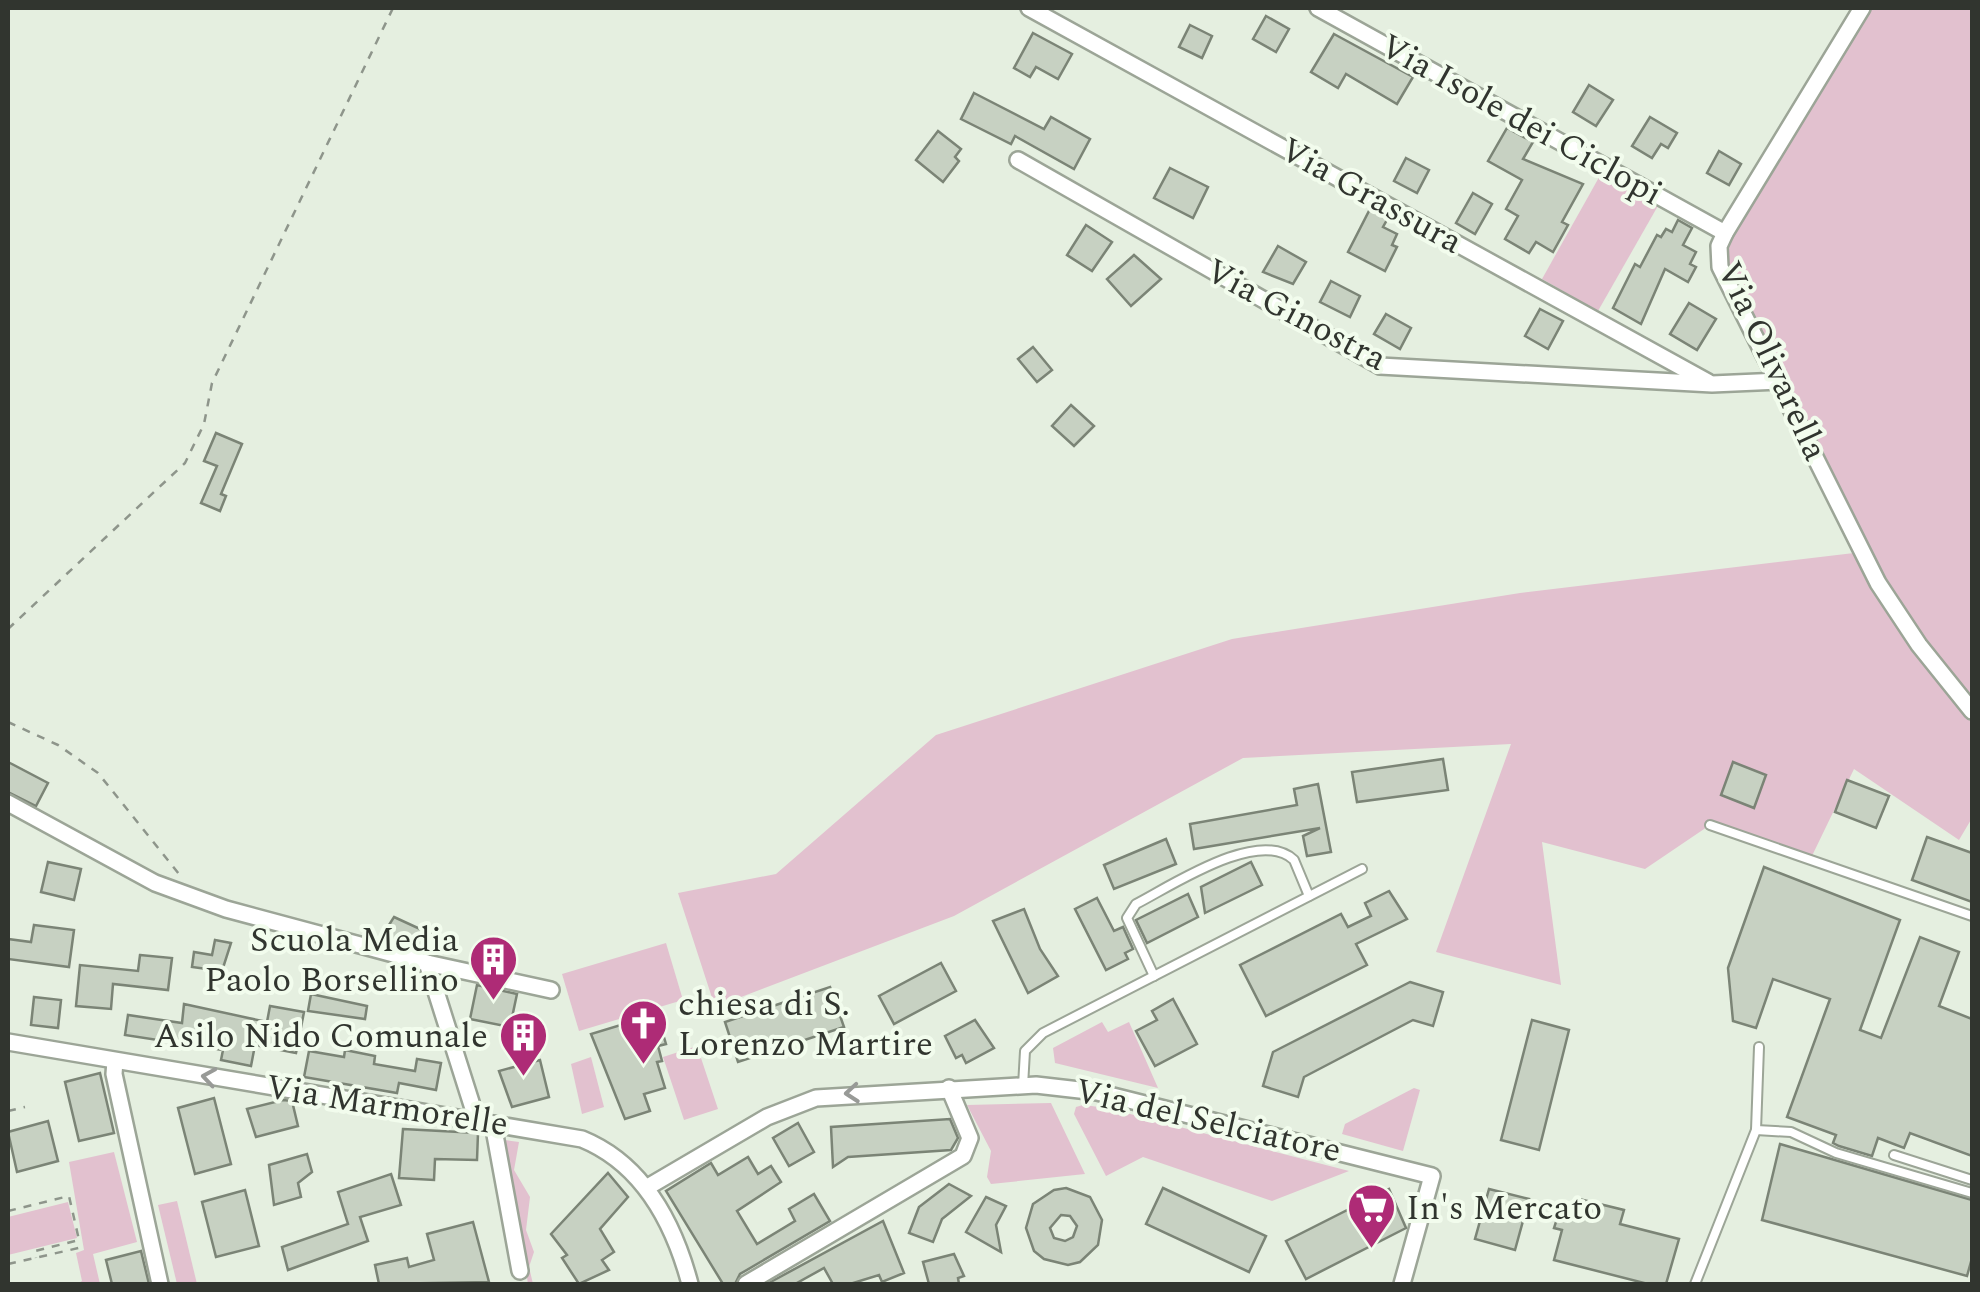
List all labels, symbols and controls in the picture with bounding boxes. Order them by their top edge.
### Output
street label: Via Isole dei Ciclopi [1370,20,1672,220]
street label: Via Grassura [1270,124,1472,268]
street label: Via Ginostra [1196,245,1396,385]
street label: Via Olivarella [1703,253,1841,469]
place label: Scuola Media Paolo Borsellino [204,914,459,1007]
building icon: Scuola Media Paolo Borsellino [468,934,520,1002]
place label: chiesa di S. Lorenzo Martire [678,978,933,1071]
church icon: chiesa di S. Lorenzo Martire [617,998,669,1066]
place label: Asilo Nido Comunale [154,1010,488,1063]
building icon: Asilo Nido Comunale [497,1010,549,1078]
street label: Via Marmorelle [262,1061,512,1151]
street label: Via del Selciatore [1070,1065,1346,1177]
one-way arrow [200,1067,217,1088]
one-way arrow [844,1082,860,1104]
supermarket icon: In's Mercato [1345,1182,1397,1250]
place label: In's Mercato [1406,1182,1602,1235]

